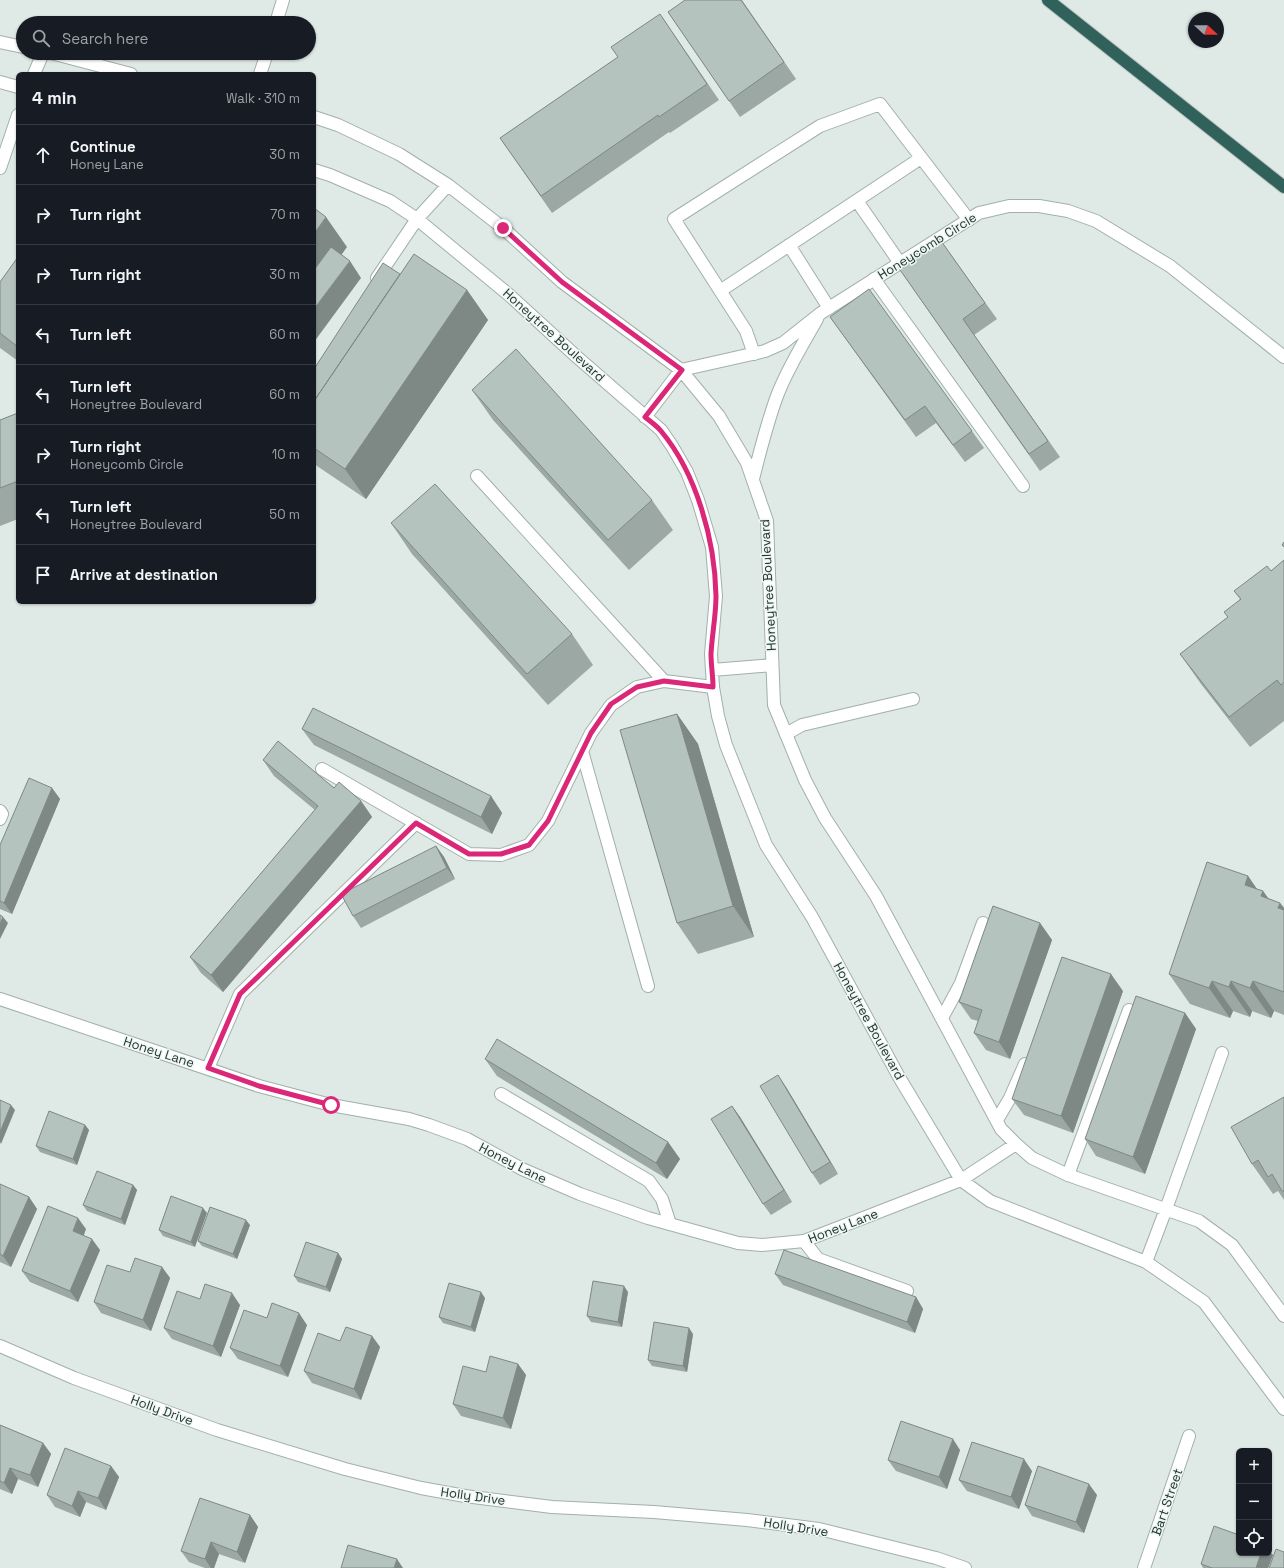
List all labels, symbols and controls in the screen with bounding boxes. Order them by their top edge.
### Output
north arrow [1188,12,1224,48]
search box [16,16,316,60]
icon: search [30,27,52,49]
text: Search here [62,29,148,48]
text: 4 min [32,87,77,109]
text: Walk · 310 m [226,90,300,107]
text: Continue [70,137,136,156]
icon: ahead [32,144,54,166]
text: 30 m [269,146,300,163]
text: Honey Lane [70,156,144,173]
icon: right [32,204,54,226]
text: Turn right [70,205,141,224]
text: 70 m [270,206,300,223]
street label: Honeycomb Circle [874,209,980,283]
route end [494,219,512,237]
icon: right [32,264,54,286]
text: Turn right [70,265,141,284]
text: 30 m [269,266,300,283]
street label: Honeytree Boulevard [499,284,609,386]
icon: left [32,324,54,346]
text: Turn left [70,325,132,344]
text: 60 m [269,326,300,343]
text: Turn left [70,377,132,396]
icon: left [32,384,54,406]
text: 60 m [269,386,300,403]
text: Honeytree Boulevard [70,396,202,413]
text: Turn right [70,437,141,456]
icon: right [32,444,54,466]
text: 10 m [272,446,300,463]
text: Honeycomb Circle [70,456,184,473]
text: Turn left [70,497,132,516]
icon: left [32,504,54,526]
text: 50 m [269,506,300,523]
text: Honeytree Boulevard [70,516,202,533]
street label: Honeytree Boulevard [756,519,780,651]
icon: arrive [32,564,54,586]
text: Arrive at destination [70,565,218,584]
street label: Honeytree Boulevard [830,959,908,1083]
street label: Honey Lane [121,1033,197,1071]
route start [322,1096,340,1114]
street label: Honey Lane [476,1139,550,1187]
street label: Honey Lane [806,1205,880,1247]
street label: Holly Drive [128,1391,196,1429]
map controls [1236,1448,1272,1556]
button: + [1236,1448,1272,1484]
street label: Bart Street [1148,1466,1186,1538]
street label: Holly Drive [439,1483,507,1509]
button: − [1236,1484,1272,1520]
street label: Holly Drive [762,1513,830,1541]
button: locate [1236,1520,1272,1556]

